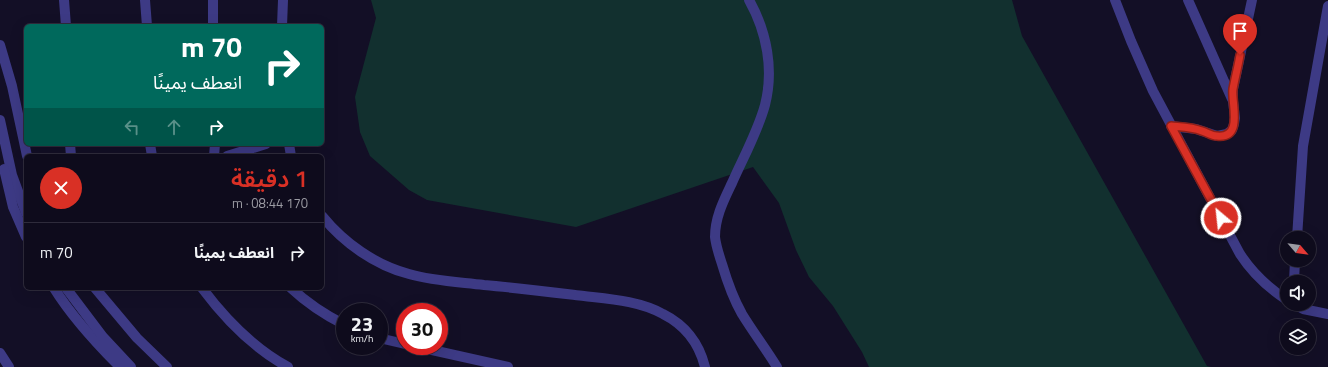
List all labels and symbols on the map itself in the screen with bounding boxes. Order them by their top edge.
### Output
pin [1223,14,1257,55]
position arrow [1200,197,1242,239]
north arrow [1280,231,1316,267]
speed limit sign: 30 [396,303,448,355]

